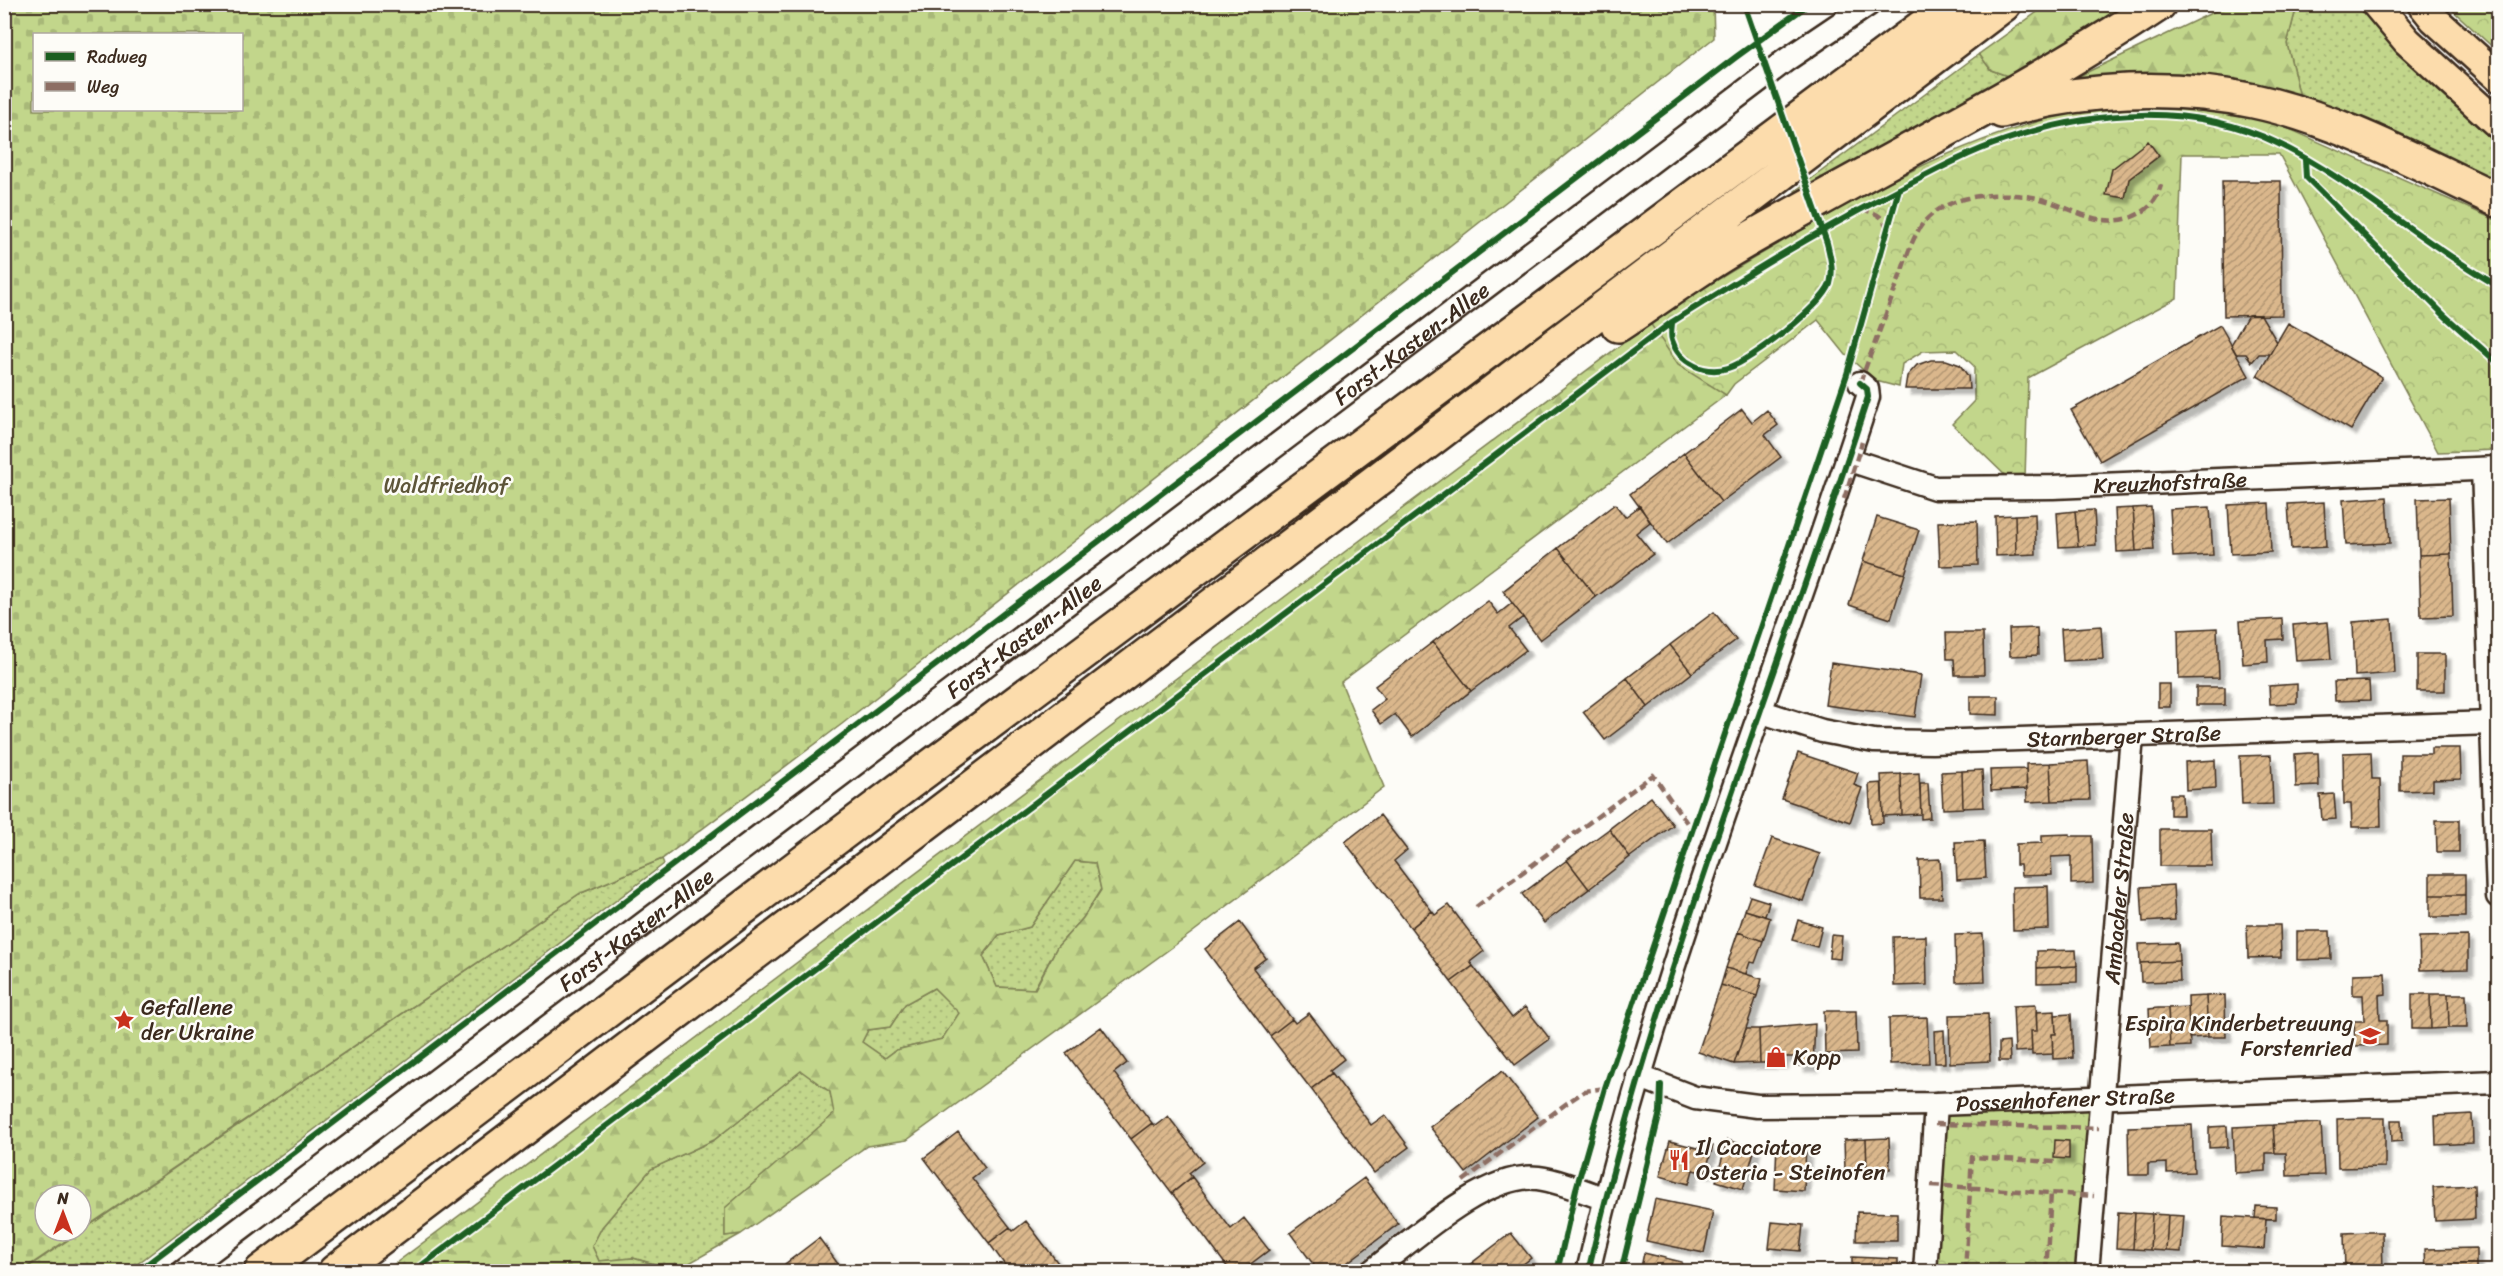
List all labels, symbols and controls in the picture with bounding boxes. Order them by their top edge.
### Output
legend [33,33,243,111]
text: Radweg [87,41,147,73]
text: Weg [87,71,119,103]
street label: Forst-Kasten-Allee [1325,271,1498,416]
street label: Kreuzhofstraße [2093,460,2248,505]
park label: Waldfriedhof [383,466,512,505]
street label: Forst-Kasten-Allee [937,564,1111,709]
street label: Starnberger Straße [2026,713,2222,759]
street label: Ambacher Straße [2092,811,2145,987]
street label: Forst-Kasten-Allee [550,858,723,1002]
place label: Gefallene der Ukraine [141,988,254,1052]
place label: Espira Kinderbetreuung Forstenried [2125,1004,2354,1068]
place icon: Gefallene der Ukraine [112,1008,136,1032]
school or university icon: Espira Kinderbetreuung Forstenried [2358,1024,2382,1048]
place label: Kopp [1793,1038,1841,1077]
shop icon: Kopp [1764,1045,1788,1069]
street label: Possenhofener Straße [1955,1076,2176,1123]
place label: Il Cacciatore Osteria - Steinofen [1695,1128,1885,1192]
restaurant icon: Il Cacciatore Osteria - Steinofen [1667,1148,1691,1172]
north arrow [33,1183,93,1243]
text: N [56,1184,69,1213]

